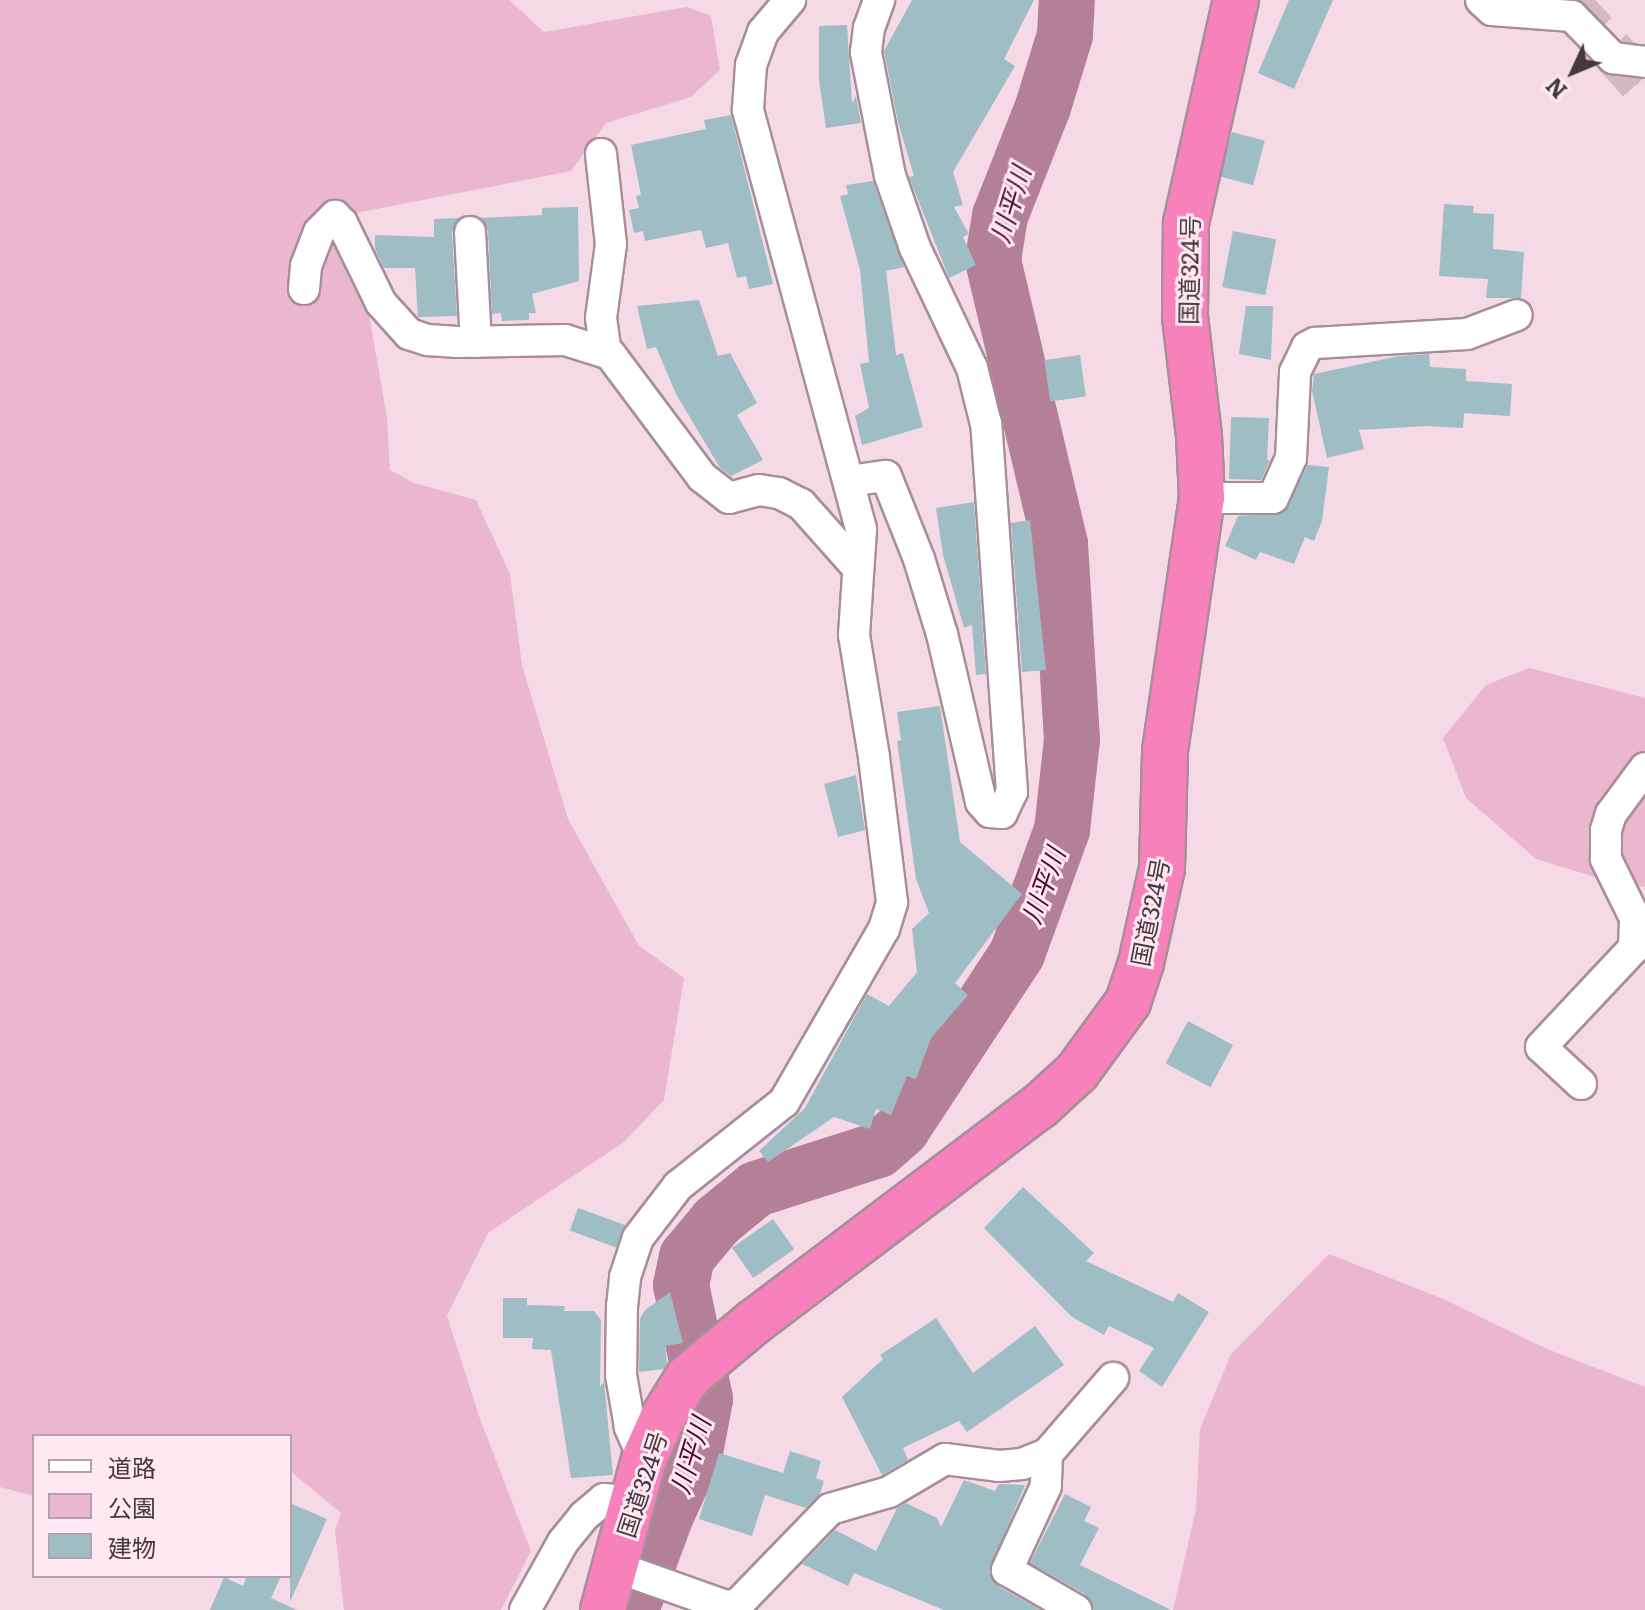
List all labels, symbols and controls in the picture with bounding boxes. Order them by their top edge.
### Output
north arrow [1533,32,1613,112]
text: N [1537,71,1574,107]
water label: 川平川 [983,162,1035,246]
street label: 国道324号 [1173,215,1203,325]
water label: 川平川 [1014,843,1070,927]
street label: 国道324号 [1124,855,1174,969]
water label: 川平川 [663,1413,715,1497]
street label: 国道324号 [610,1427,672,1541]
legend [32,1434,292,1578]
text: 道路 [108,1449,156,1484]
text: 公園 [108,1489,156,1524]
text: 建物 [108,1529,156,1564]

